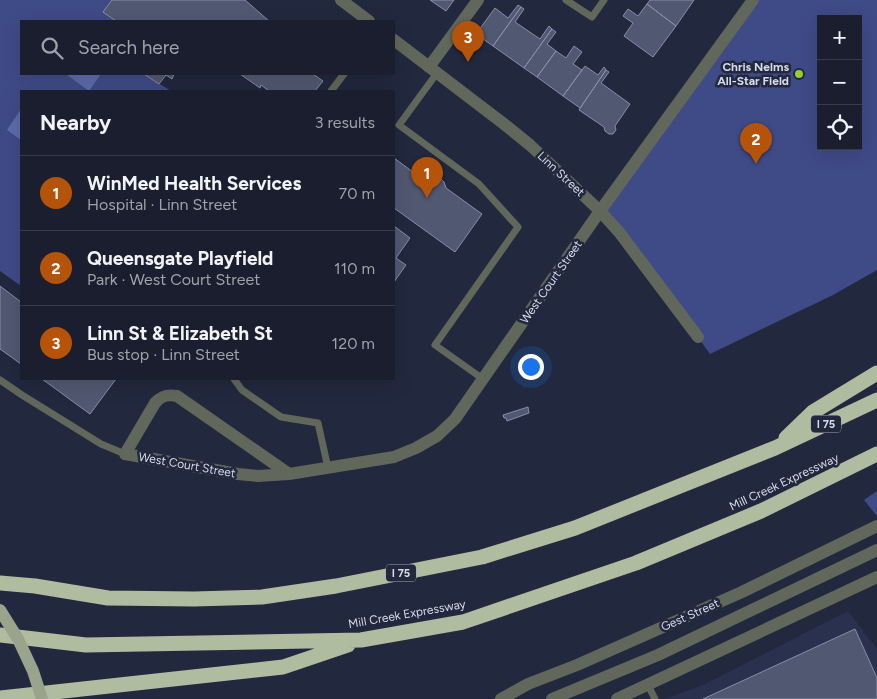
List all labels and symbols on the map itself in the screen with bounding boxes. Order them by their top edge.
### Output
pin: 3 [452,21,484,62]
place label: Chris Nelms All-Star Field [717,60,789,88]
marker: Chris Nelms All-Star Field [793,68,805,80]
pin: 2 [740,123,772,164]
street label: Linn Street [535,149,588,200]
pin: 1 [411,157,443,198]
street label: West Court Street [517,237,585,326]
your location [518,354,544,380]
road number: I 75 [811,416,841,432]
street label: West Court Street [137,450,237,480]
street label: Mill Creek Expressway [727,450,842,514]
road number: I 75 [386,564,416,582]
street label: Gest Street [659,596,722,634]
street label: Mill Creek Expressway [347,597,468,631]

